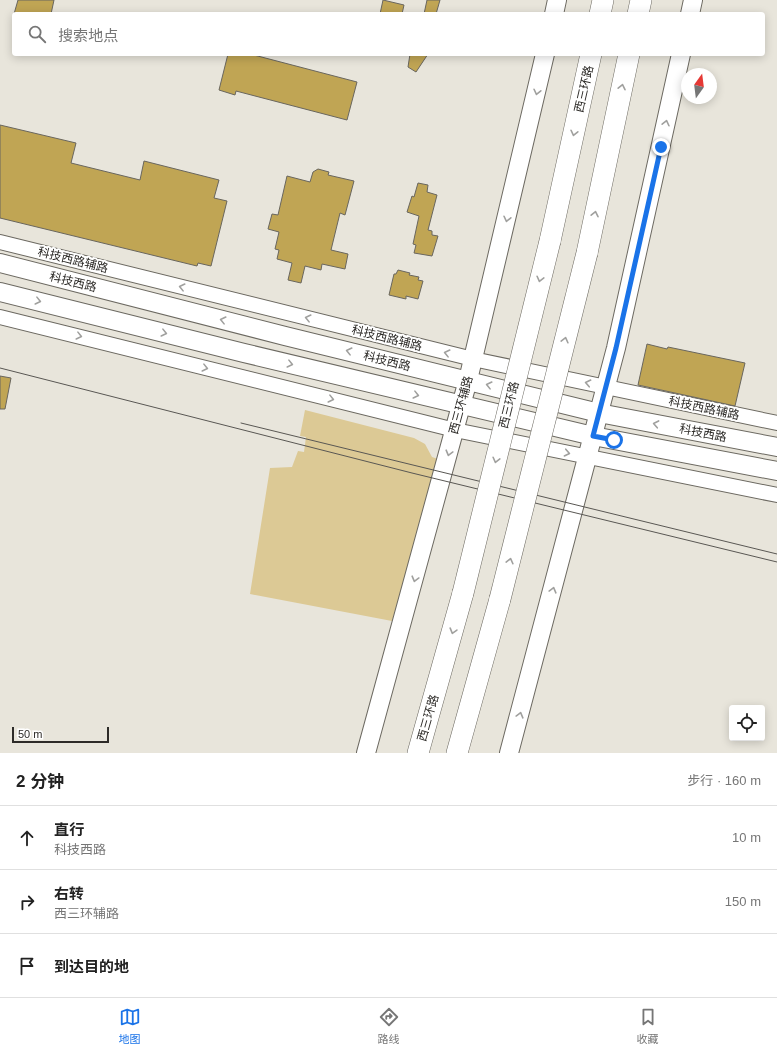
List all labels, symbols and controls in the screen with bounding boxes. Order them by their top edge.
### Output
search box [12,12,765,56]
icon: search [26,23,48,45]
text: 搜索地点 [58,27,118,44]
street label: 西三环路 [572,64,596,114]
north arrow [681,68,717,104]
one-way arrow [618,84,626,90]
one-way arrow [533,89,541,95]
one-way arrow [661,120,669,126]
one-way arrow [570,130,578,136]
route end [652,138,670,156]
one-way arrow [590,211,598,218]
one-way arrow [503,215,511,222]
street label: 科技西路辅路 [36,244,110,276]
street label: 科技西路 [48,269,98,295]
one-way arrow [537,276,545,282]
one-way arrow [178,283,185,291]
one-way arrow [34,296,41,305]
one-way arrow [304,315,311,323]
one-way arrow [219,316,226,325]
street label: 科技西路辅路 [350,322,424,354]
one-way arrow [161,328,167,336]
one-way arrow [75,331,82,340]
one-way arrow [560,336,569,343]
one-way arrow [346,348,352,356]
street label: 科技西路 [362,348,412,374]
one-way arrow [444,349,451,358]
one-way arrow [286,359,293,368]
one-way arrow [202,363,208,371]
street label: 西三环辅路 [446,374,476,436]
street label: 西三环路 [496,380,522,430]
one-way arrow [585,380,591,388]
one-way arrow [485,382,492,390]
one-way arrow [413,390,420,398]
one-way arrow [327,394,334,403]
street label: 科技西路辅路 [667,394,741,422]
one-way arrow [653,420,659,429]
street label: 科技西路 [678,422,728,444]
route start [605,431,623,449]
one-way arrow [564,449,570,457]
one-way arrow [445,450,454,457]
one-way arrow [492,456,500,463]
one-way arrow [505,558,513,564]
one-way arrow [411,575,420,582]
one-way arrow [548,586,557,593]
one-way arrow [449,627,457,634]
street label: 西三环路 [415,693,441,743]
map controls [729,705,765,741]
button: locate [729,705,765,741]
one-way arrow [515,712,524,719]
scale bar [12,725,109,744]
text: 50 m [18,728,42,740]
text: 2 分钟 [16,772,64,791]
text: 步行 · 160 m [687,773,761,788]
text: 直行 [54,821,84,838]
icon: ahead [16,827,38,849]
text: 10 m [732,830,761,845]
text: 科技西路 [54,842,106,857]
text: 右转 [54,885,84,902]
icon: right [16,891,38,913]
text: 150 m [725,894,761,909]
text: 西三环辅路 [54,906,119,921]
icon: arrive [16,955,38,977]
text: 到达目的地 [54,958,129,975]
tab: 地图 [119,1006,141,1046]
tab: 路线 [378,1006,400,1046]
tab: 收藏 [637,1006,659,1046]

